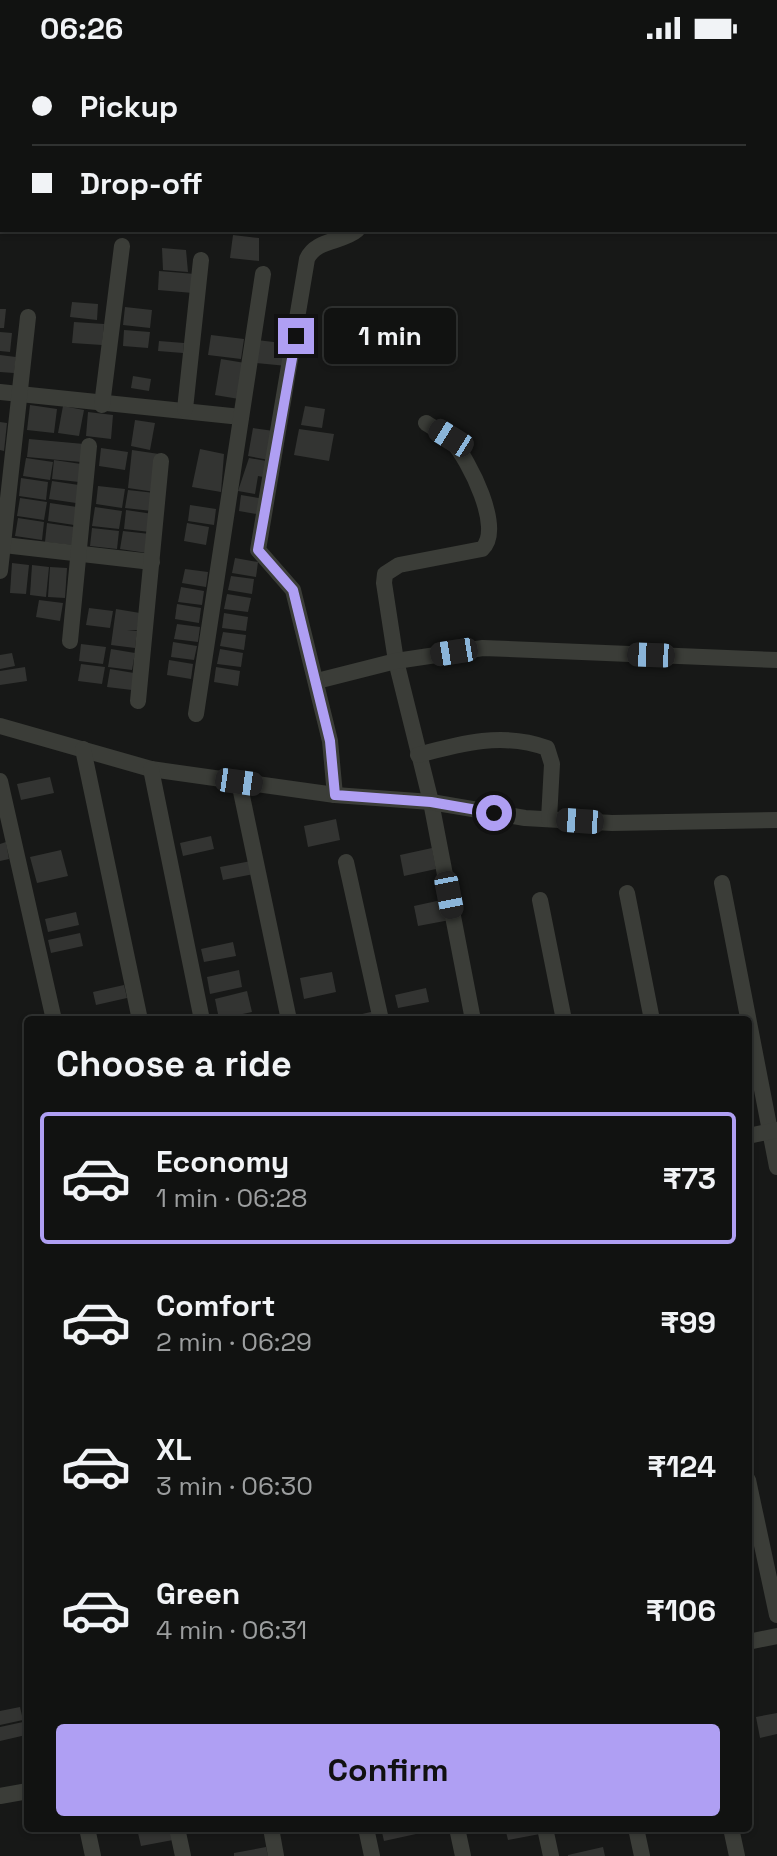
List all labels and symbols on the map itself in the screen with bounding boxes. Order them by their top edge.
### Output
callout: 1 min [324,308,456,364]
route end [278,318,314,354]
car [424,415,478,461]
car [428,636,480,668]
car [627,642,675,668]
car [214,767,264,797]
route start [476,795,512,831]
car [555,807,605,835]
car [433,869,465,921]

